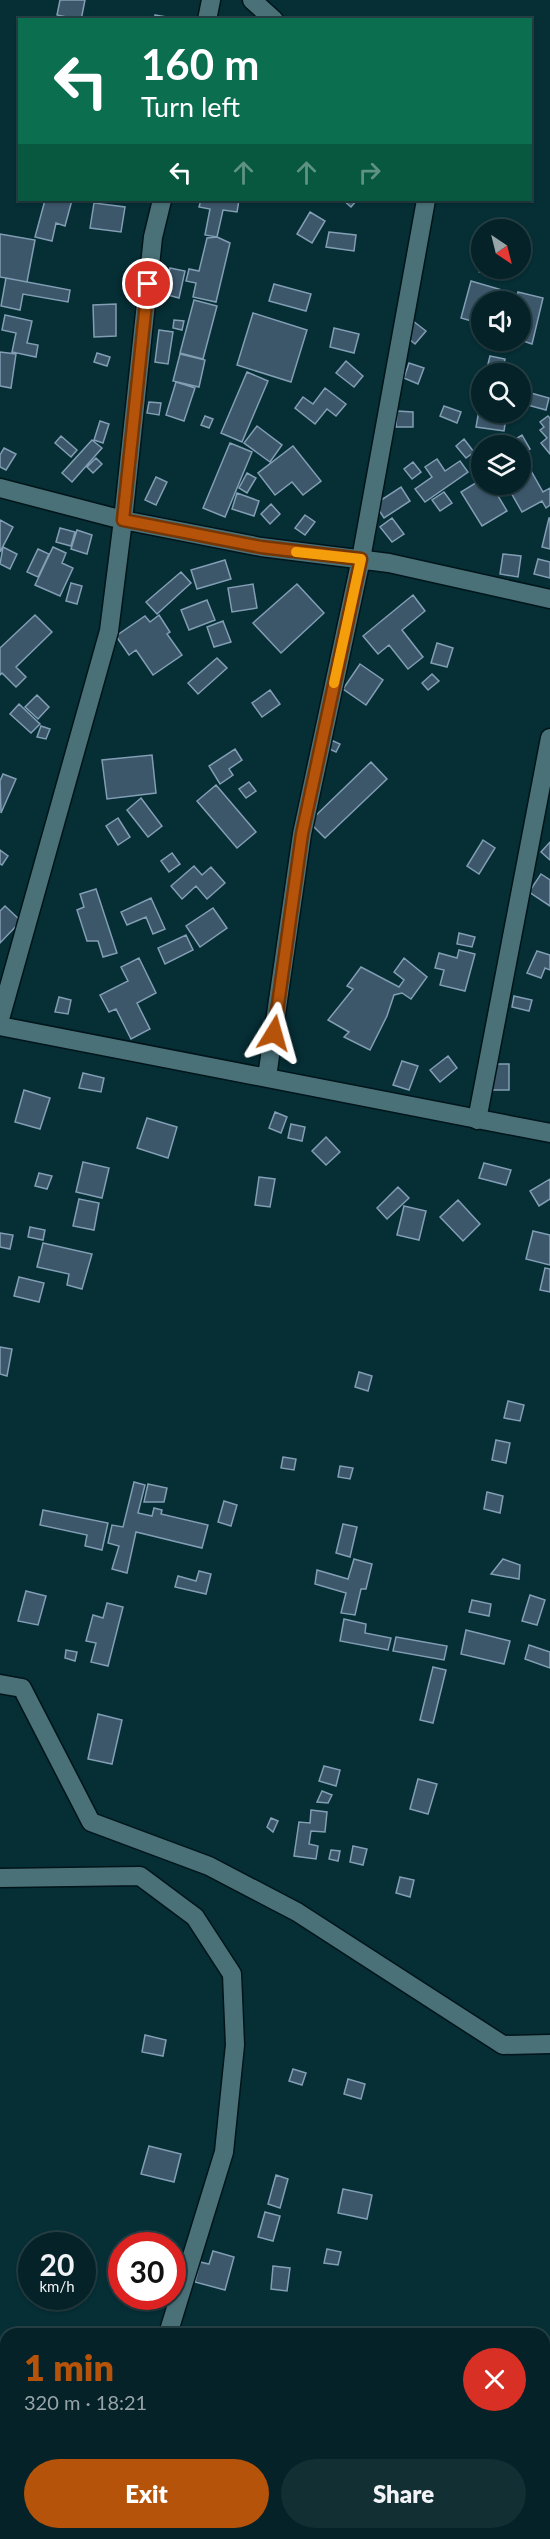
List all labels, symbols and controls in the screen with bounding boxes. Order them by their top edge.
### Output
text: 160 m [141,39,259,89]
icon: left [42,42,120,120]
text: Turn left [141,90,240,123]
icon: left [164,156,197,189]
icon: ahead [227,156,260,189]
icon: ahead [290,156,323,189]
icon: right [353,156,386,189]
north arrow [471,219,531,279]
map controls [471,219,531,495]
pin [122,258,173,309]
icon: arrive [131,267,164,300]
button: sound [471,291,531,351]
button: search [471,363,531,423]
button: layers [471,435,531,495]
position arrow [242,1001,306,1065]
speed limit sign: 30 [108,2232,186,2310]
text: 20 [40,2246,74,2282]
text: km/h [39,2277,75,2295]
text: 1 min [24,2345,114,2389]
button: close [463,2348,526,2411]
text: 320 m · 18:21 [24,2390,147,2414]
button: Exit [24,2459,269,2528]
button: Share [281,2459,526,2528]

